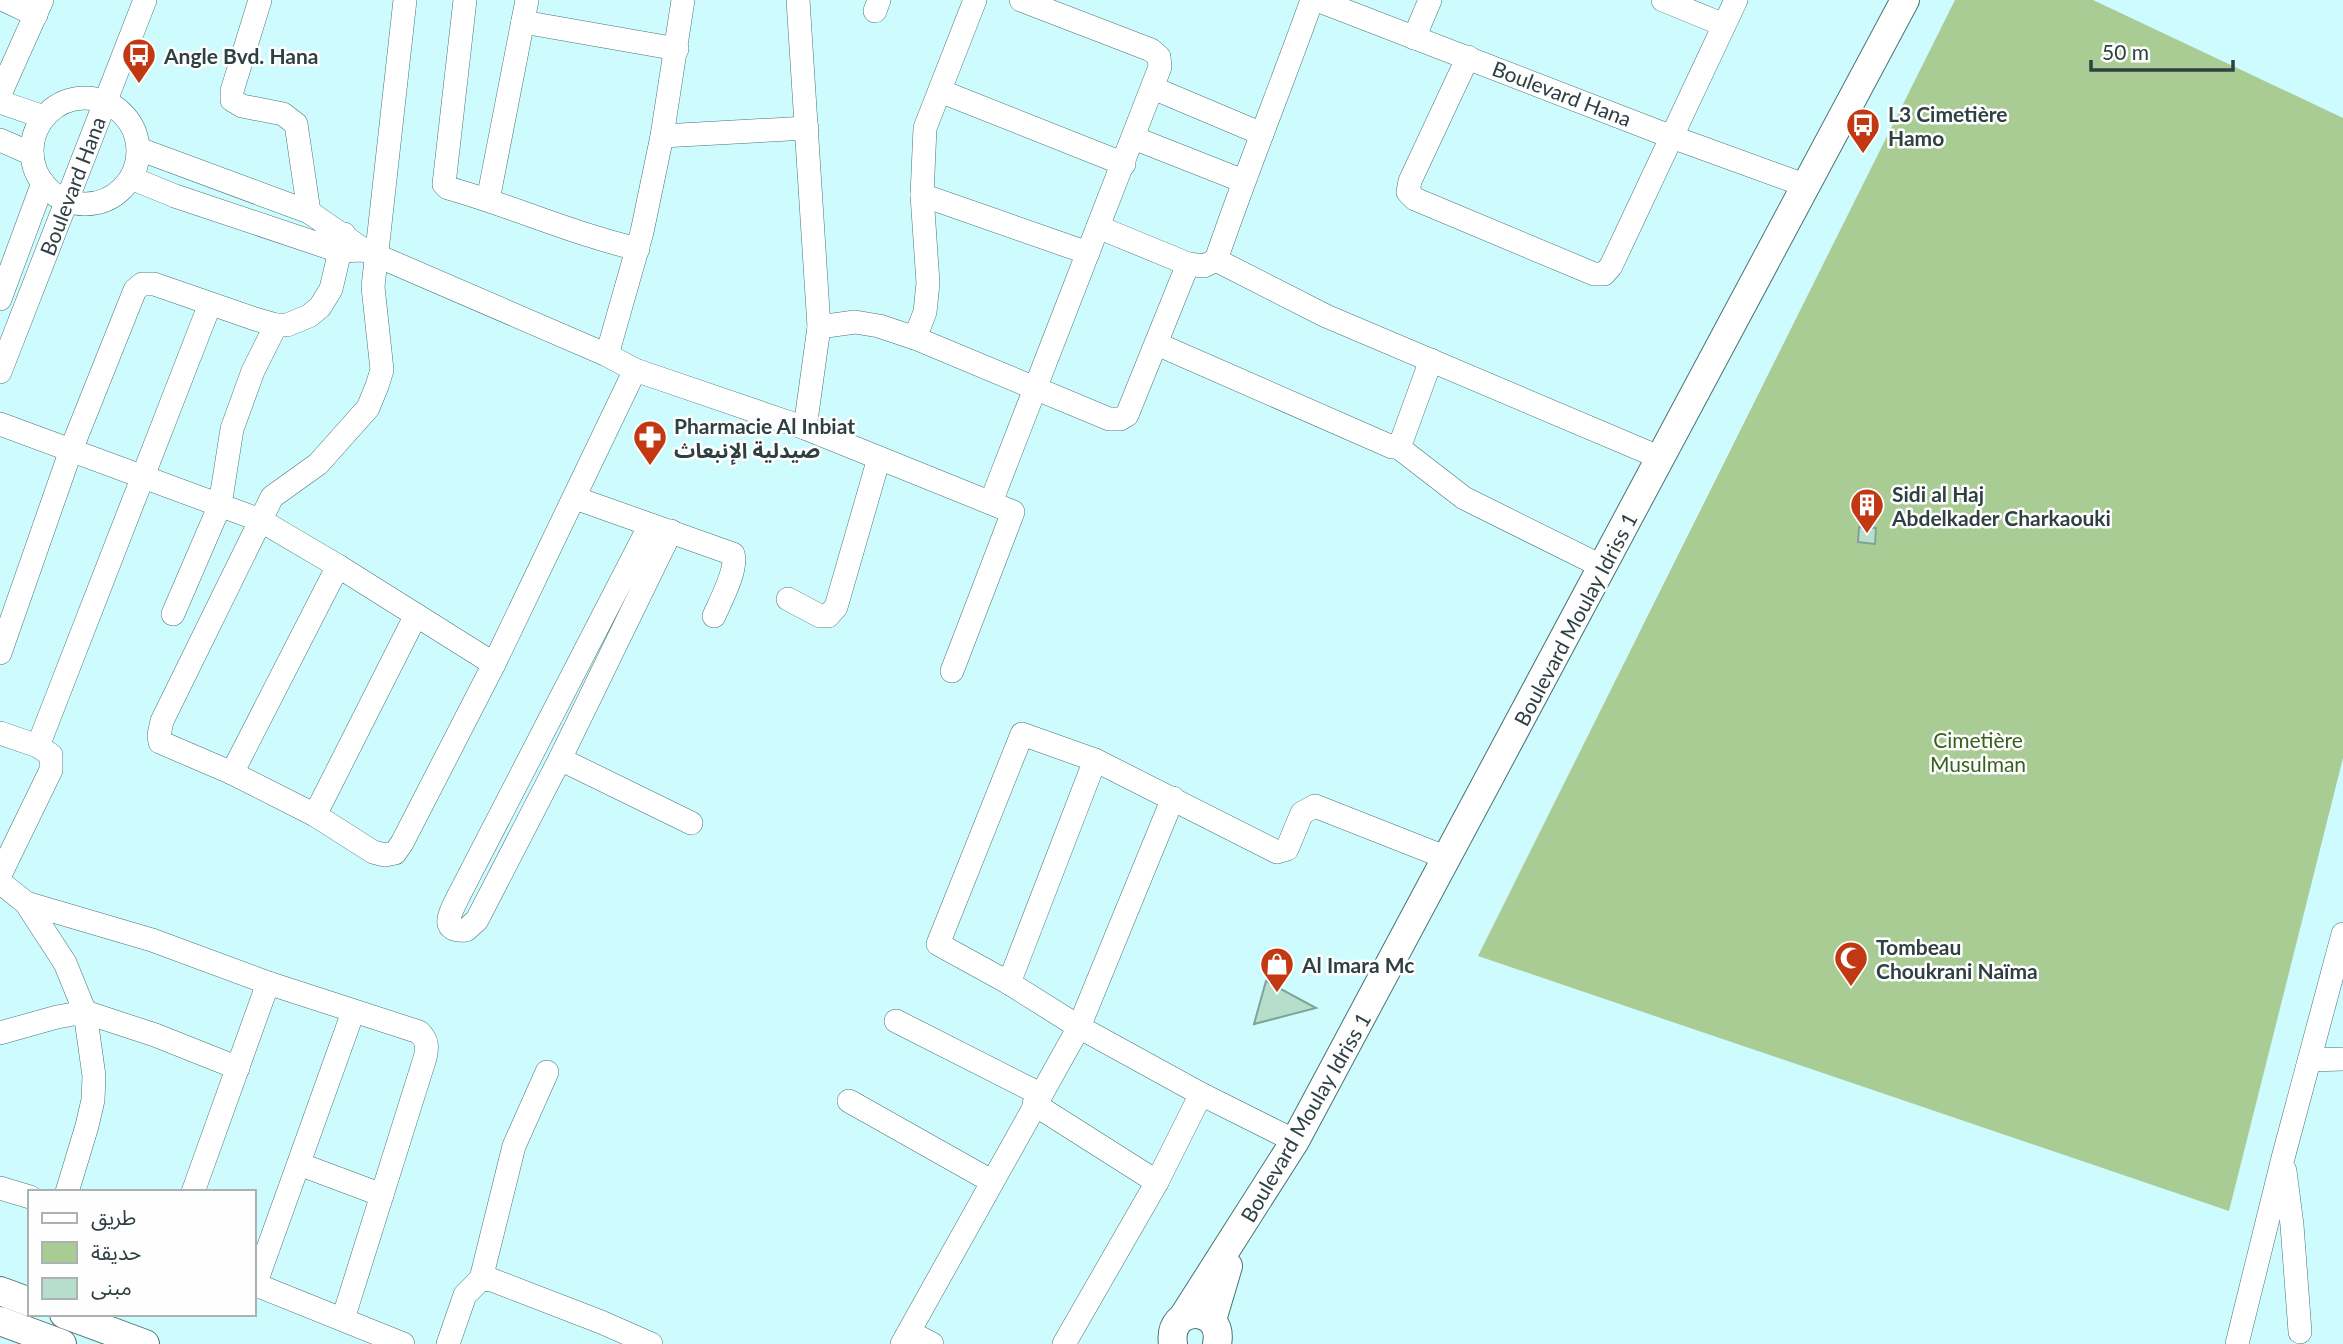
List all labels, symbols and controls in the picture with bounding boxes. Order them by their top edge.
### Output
scale bar [2091,28,2233,72]
bus stop icon: Angle Bvd. Hana [120,36,158,85]
text: 50 m [2102,39,2149,64]
place label: Angle Bvd. Hana [163,43,318,68]
street label: Boulevard Hana [1489,55,1635,131]
place label: L3 Cimetière Hamo [1888,101,2008,150]
bus stop icon: L3 Cimetière Hamo [1844,106,1882,155]
street label: Boulevard Hana [34,113,110,259]
place label: Pharmacie Al Inbiat صيدلية الإنبعاث [674,413,855,465]
pharmacy icon: Pharmacie Al Inbiat صيدلية الإنبعاث [631,418,669,467]
place label: Sidi al Haj Abdelkader Charkaouki [1891,481,2111,530]
building icon: Sidi al Haj Abdelkader Charkaouki [1848,486,1886,535]
street label: Boulevard Moulay Idriss 1 [1508,508,1642,730]
park label: Cimetière Musulman [1930,727,2026,776]
place label: Tombeau Choukrani Naïma [1876,934,2038,983]
mosque icon: Tombeau Choukrani Naïma [1832,939,1870,988]
shop icon: Al Imara Mc [1258,945,1296,994]
place label: Al Imara Mc [1301,952,1414,977]
street label: Boulevard Moulay Idriss 1 [1235,1008,1375,1226]
legend [28,1190,256,1316]
text: طريق [91,1204,136,1231]
text: حديقة [91,1239,141,1264]
text: مبنى [91,1274,132,1300]

